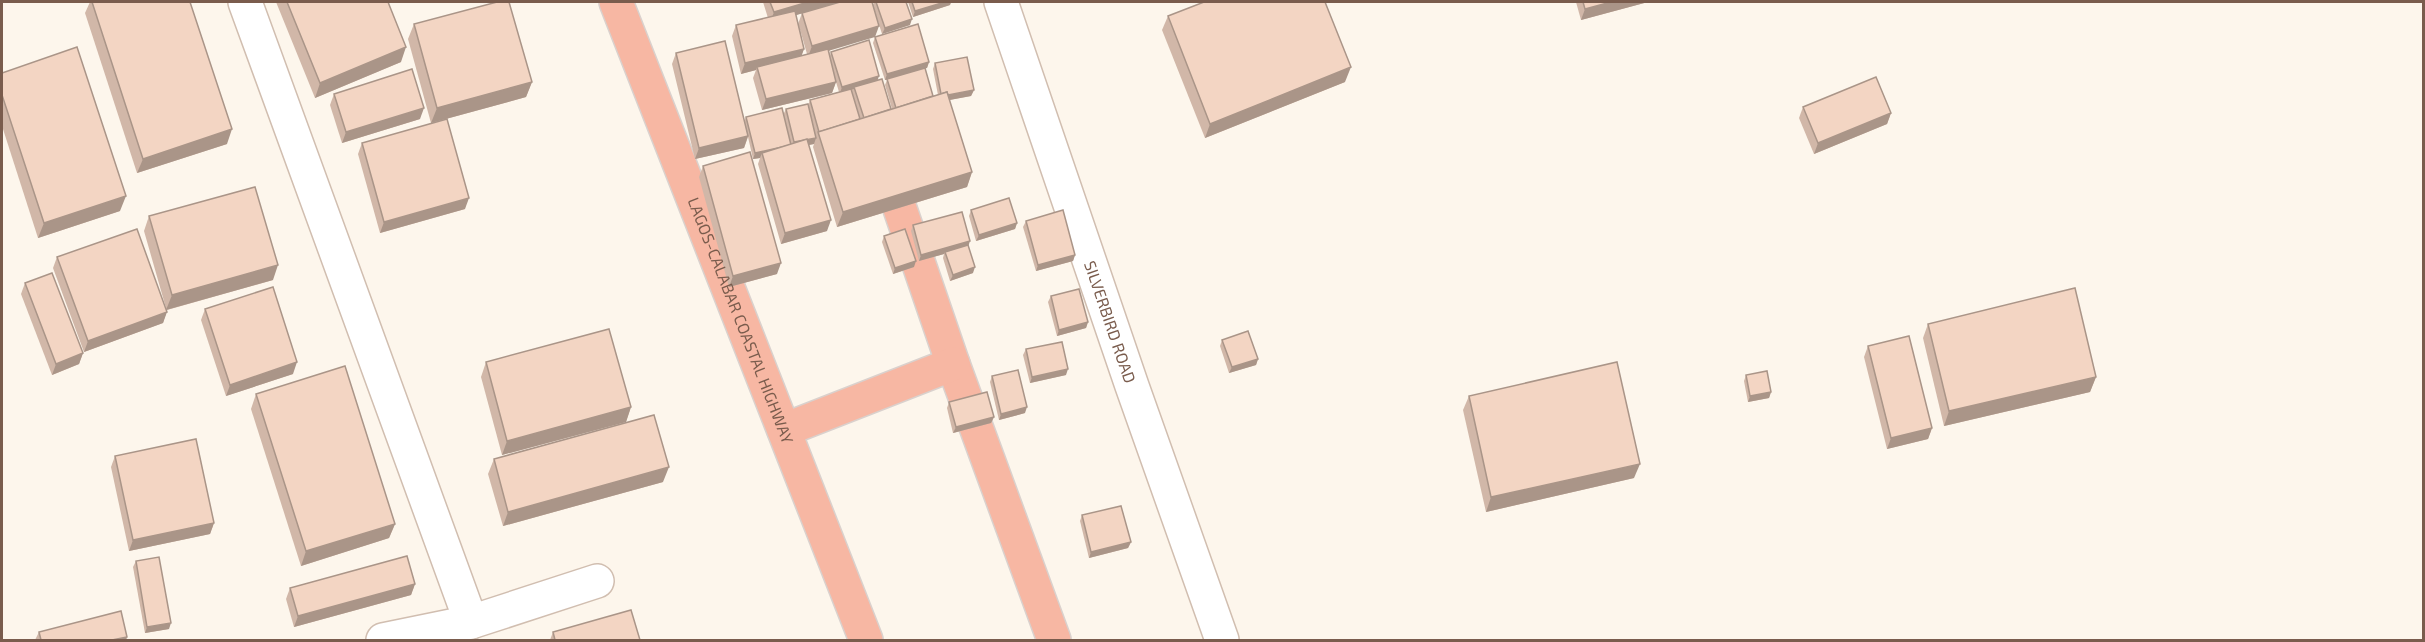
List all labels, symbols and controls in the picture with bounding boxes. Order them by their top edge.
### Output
street label: LAGOS-CALABAR COASTAL HIGHWAY [684,195,798,446]
street label: SILVERBIRD ROAD [1081,258,1140,385]

